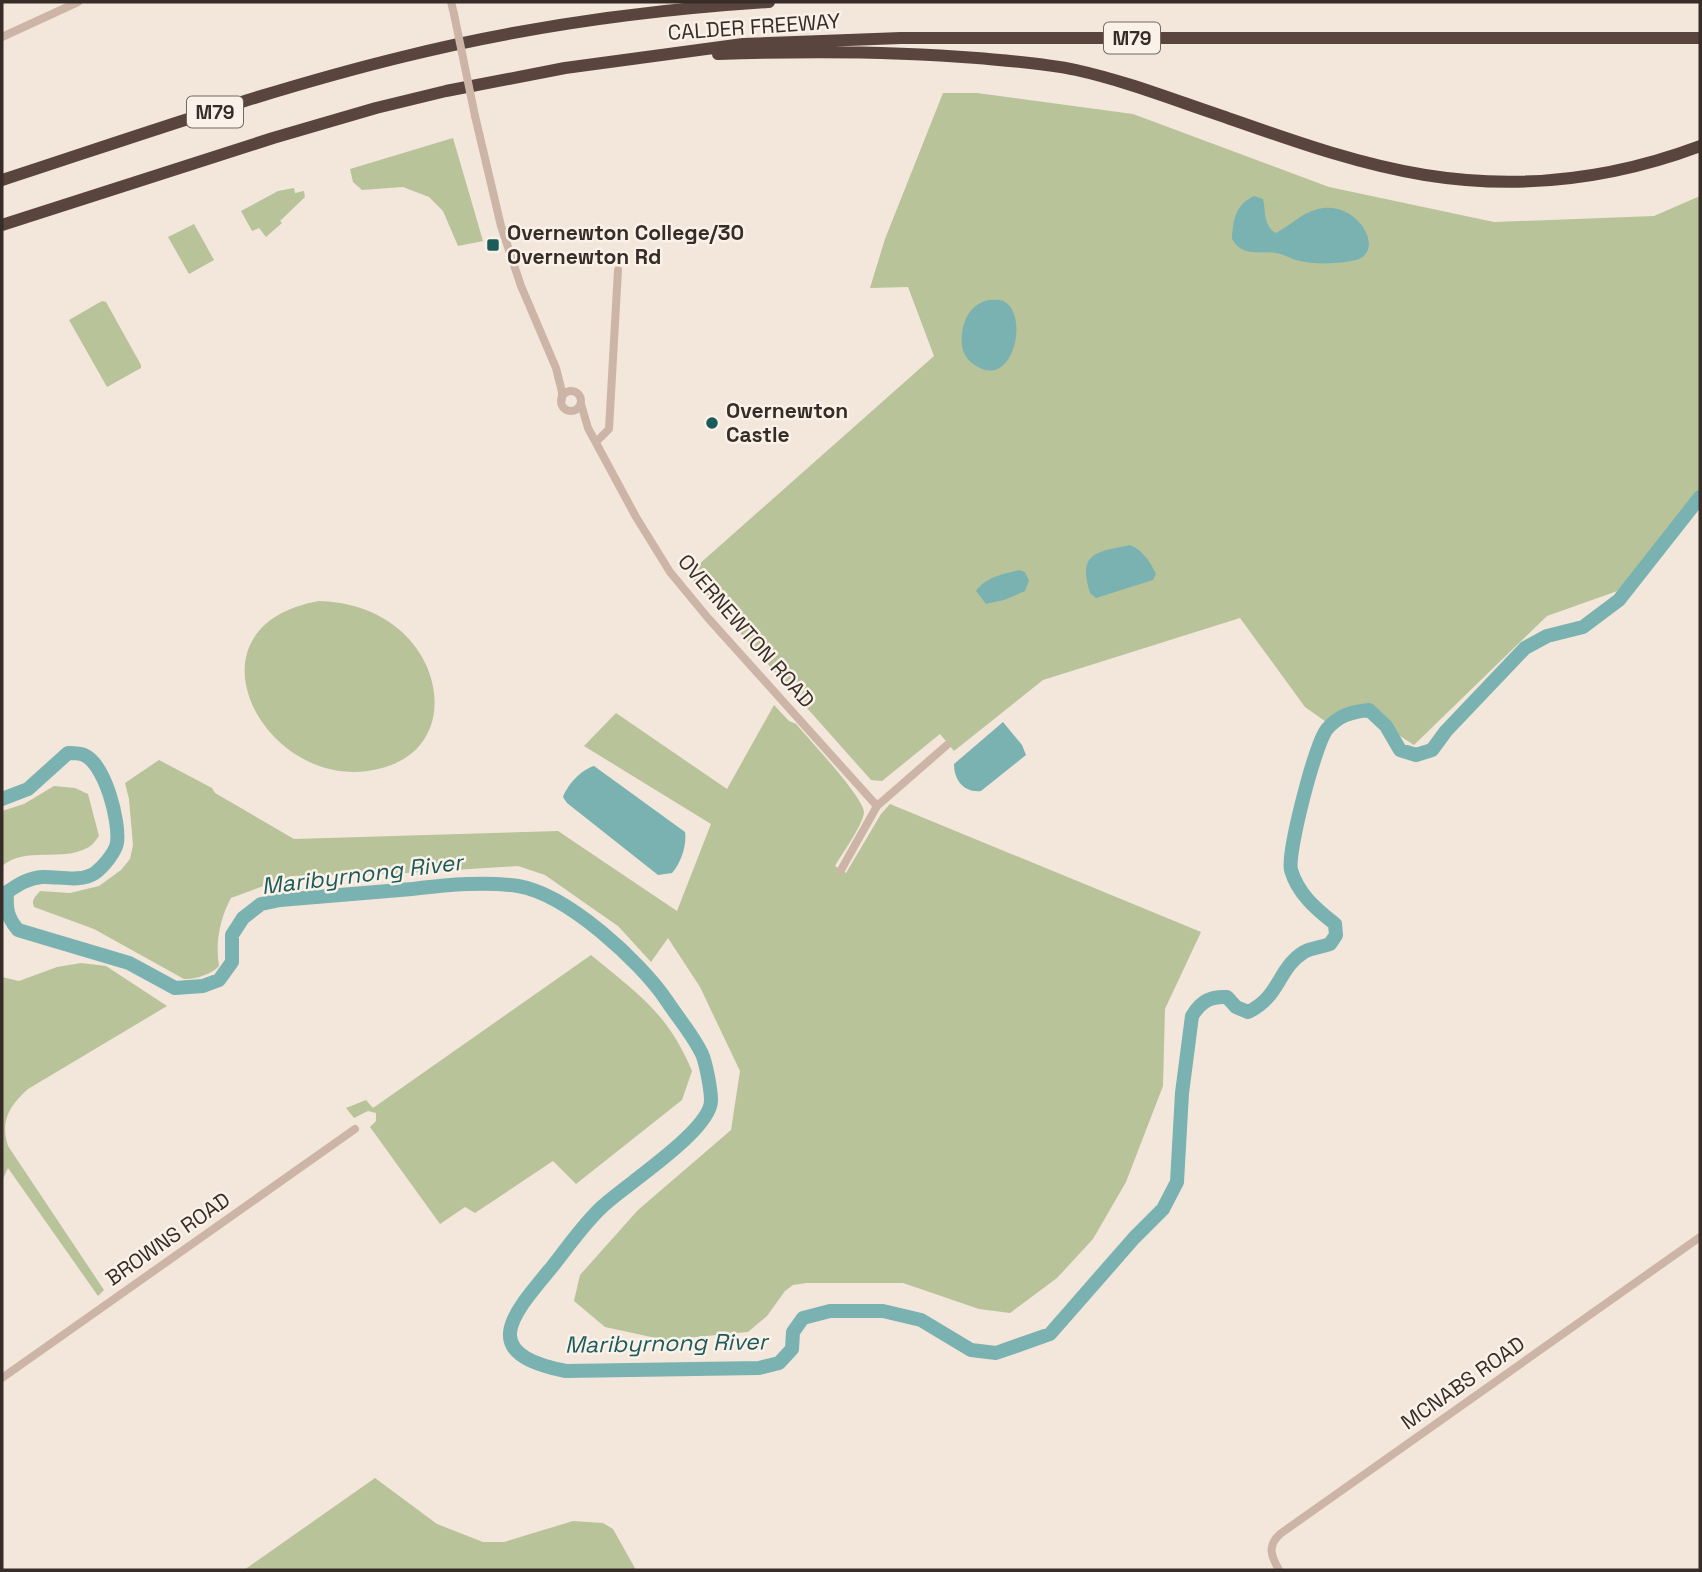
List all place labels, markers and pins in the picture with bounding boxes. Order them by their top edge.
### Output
place label: Overnewton College/30 Overnewton Rd [507,219,744,270]
marker: Overnewton College/30 Overnewton Rd [485,237,501,253]
place label: Overnewton Castle [726,397,848,448]
marker: Overnewton Castle [704,415,720,431]

